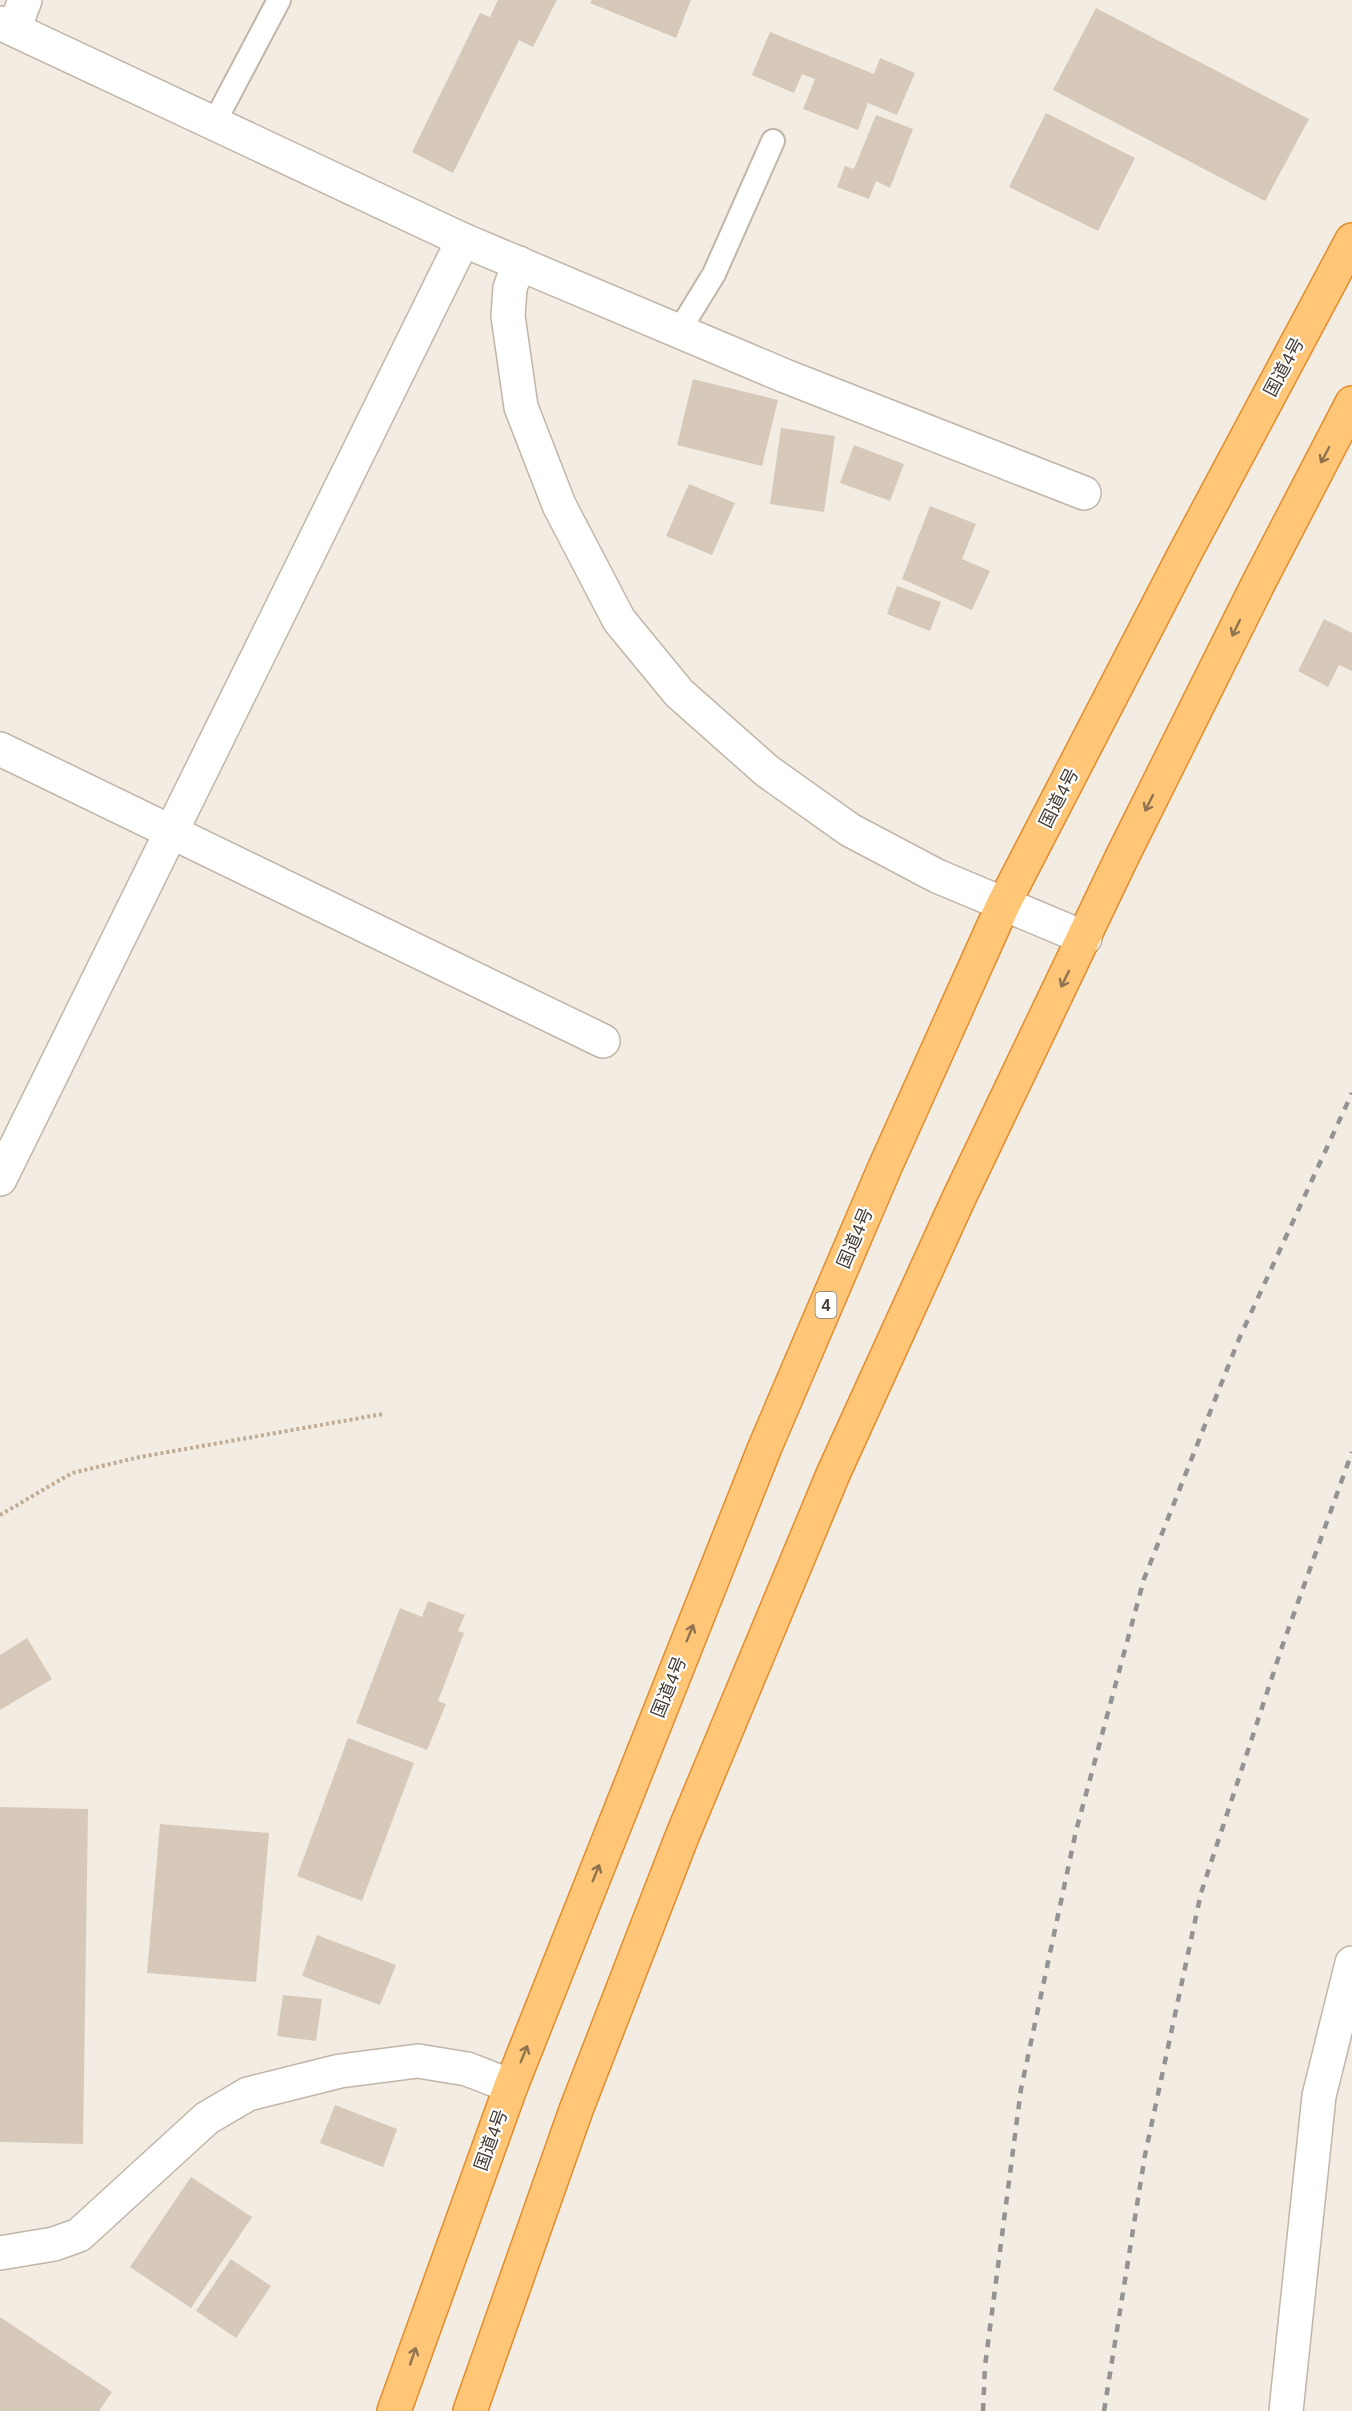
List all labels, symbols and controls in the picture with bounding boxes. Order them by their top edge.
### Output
street label: 国道4号 [1260,334,1308,400]
one-way arrow [1319,445,1330,463]
one-way arrow [1229,619,1241,637]
street label: 国道4号 [1036,765,1082,831]
one-way arrow [1143,793,1154,811]
one-way arrow [1059,969,1071,987]
street label: 国道4号 [833,1205,877,1271]
road number: 4 [816,1292,836,1318]
one-way arrow [686,1624,697,1643]
street label: 国道4号 [648,1654,690,1720]
one-way arrow [591,1864,602,1883]
one-way arrow [519,2046,530,2064]
street label: 国道4号 [471,2107,511,2173]
one-way arrow [409,2347,420,2366]

